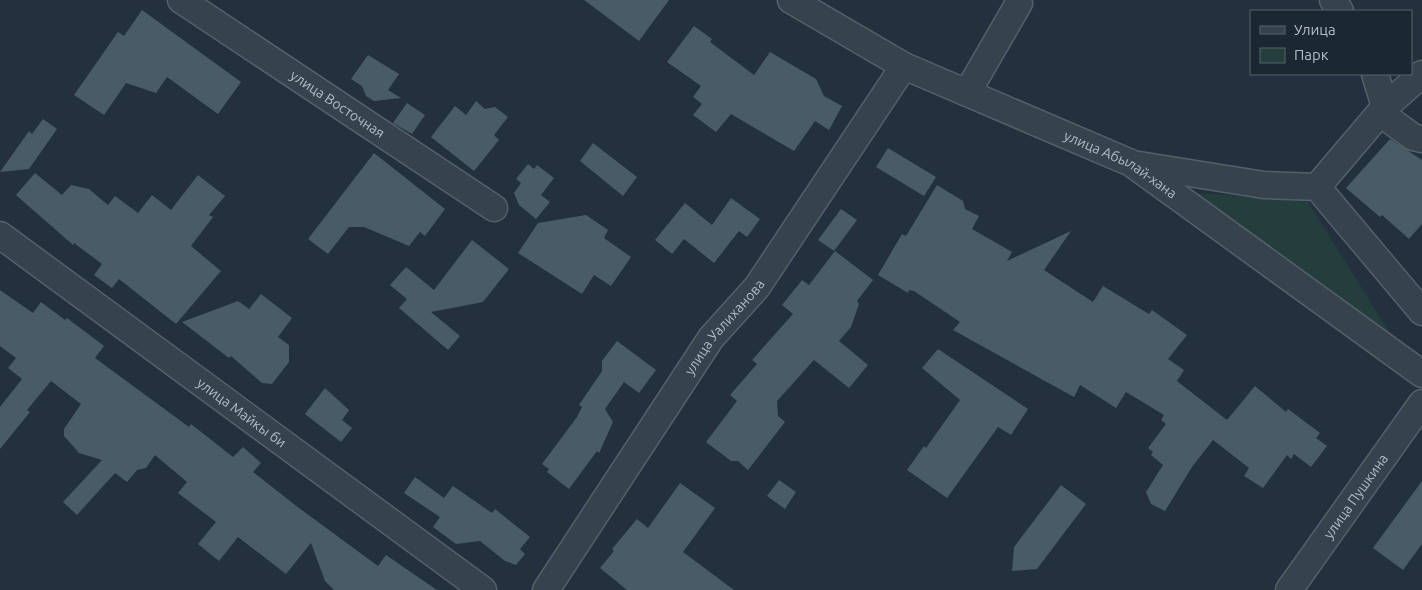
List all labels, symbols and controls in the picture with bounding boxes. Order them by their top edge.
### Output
legend [1250,10,1412,75]
text: Улица [1294,21,1336,38]
text: Парк [1294,46,1329,63]
street label: улица Восточная [287,67,388,141]
street label: улица Абылай-хана [1062,127,1180,202]
street label: улица Уалиханова [681,276,768,378]
street label: улица Майкы би [194,375,289,451]
street label: улица Пушкина [1320,451,1391,542]

